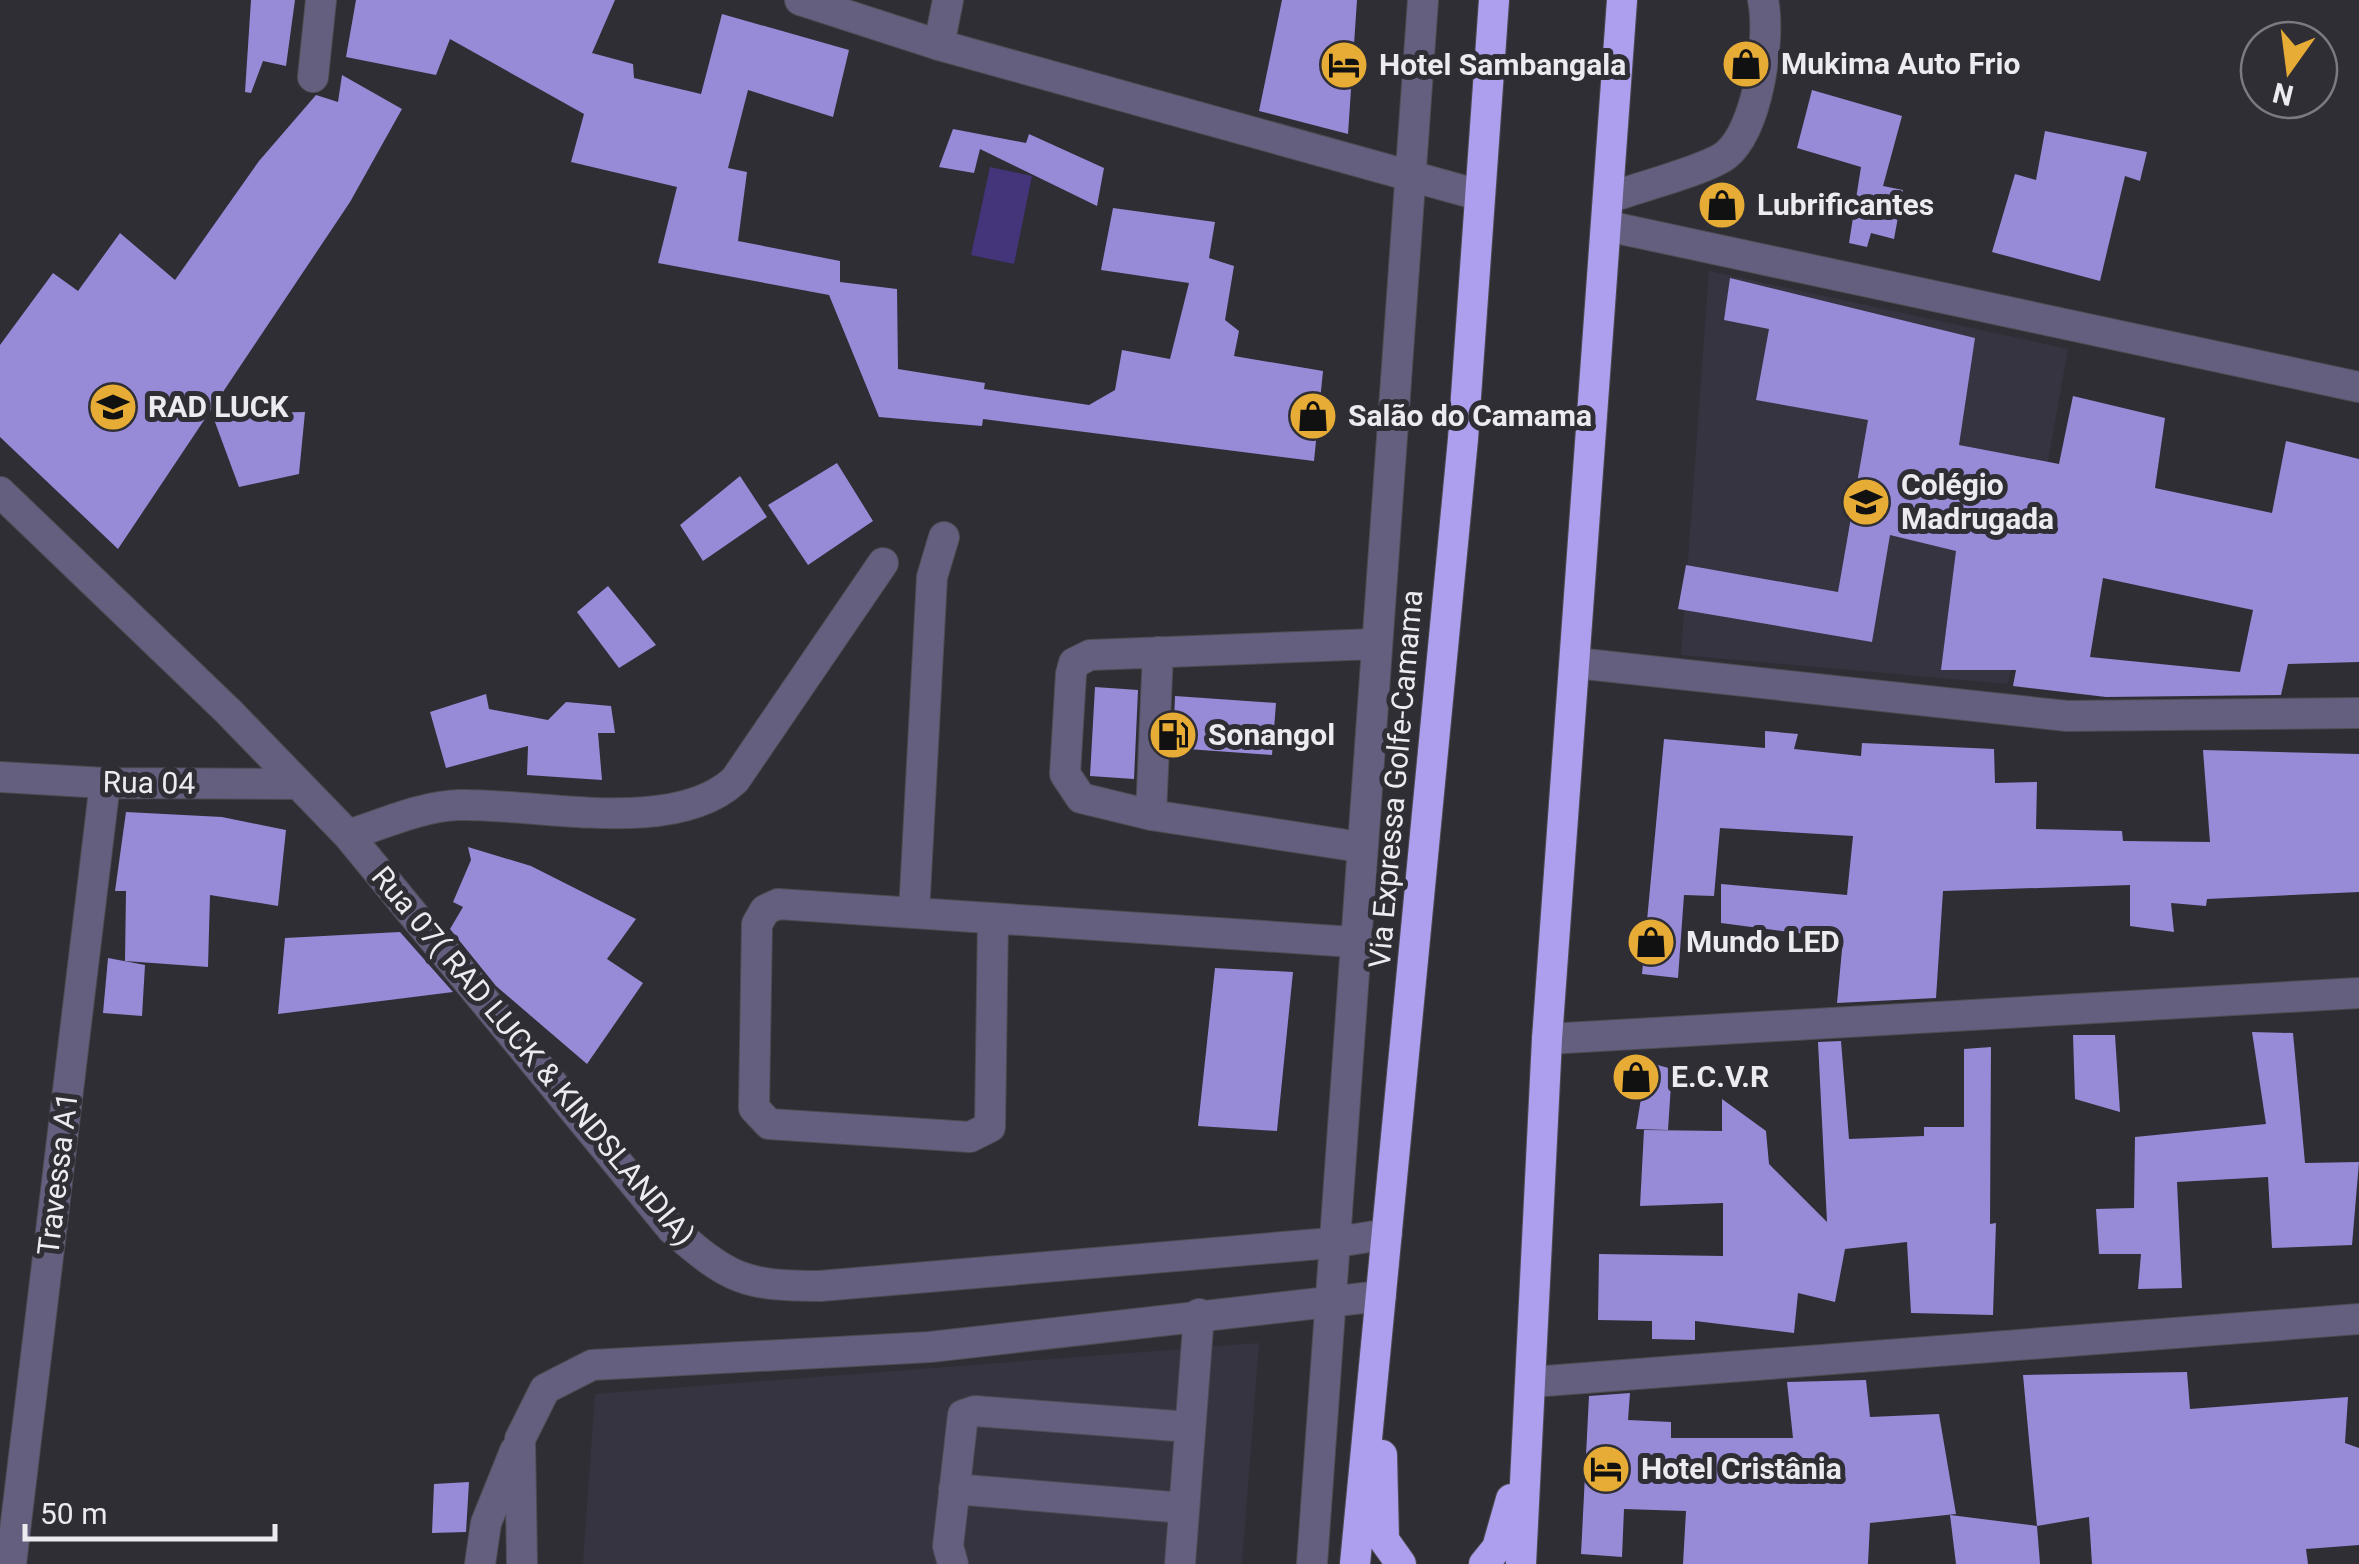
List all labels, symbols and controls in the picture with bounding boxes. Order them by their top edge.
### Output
north arrow [2239,20,2339,120]
shop icon: Mukima Auto Frio [1720,38,1772,90]
hotel icon: Hotel Sambangala [1318,39,1370,91]
place label: Mukima Auto Frio [1781,46,2020,81]
place label: Hotel Sambangala [1379,47,1626,82]
text: N [2269,75,2297,112]
shop icon: Lubrificantes [1696,179,1748,231]
place label: Lubrificantes [1757,187,1934,222]
school or university icon: RAD LUCK [87,381,139,433]
place label: RAD LUCK [148,389,289,424]
shop icon: Salão do Camama [1287,390,1339,442]
place label: Salão do Camama [1348,398,1592,433]
place label: Colégio Madrugada [1901,467,2054,536]
school or university icon: Colégio Madrugada [1840,476,1892,528]
street label: Via Expressa Golfe-Camama [1362,588,1429,970]
fuel station icon: Sonangol [1147,709,1199,761]
place label: Sonangol [1208,717,1335,752]
street label: Rua 04 [102,764,196,801]
street label: Rua 07( RAD LUCK & KINDSLANDIA) [365,859,702,1252]
shop icon: Mundo LED [1625,916,1677,968]
place label: Mundo LED [1686,924,1840,959]
shop icon: E.C.V.R [1610,1051,1662,1103]
place label: E.C.V.R [1671,1059,1769,1094]
street label: Travessa A1 [30,1090,85,1257]
hotel icon: Hotel Cristânia [1580,1443,1632,1495]
place label: Hotel Cristânia [1641,1451,1842,1486]
scale bar [25,1479,275,1541]
text: 50 m [40,1496,107,1531]

